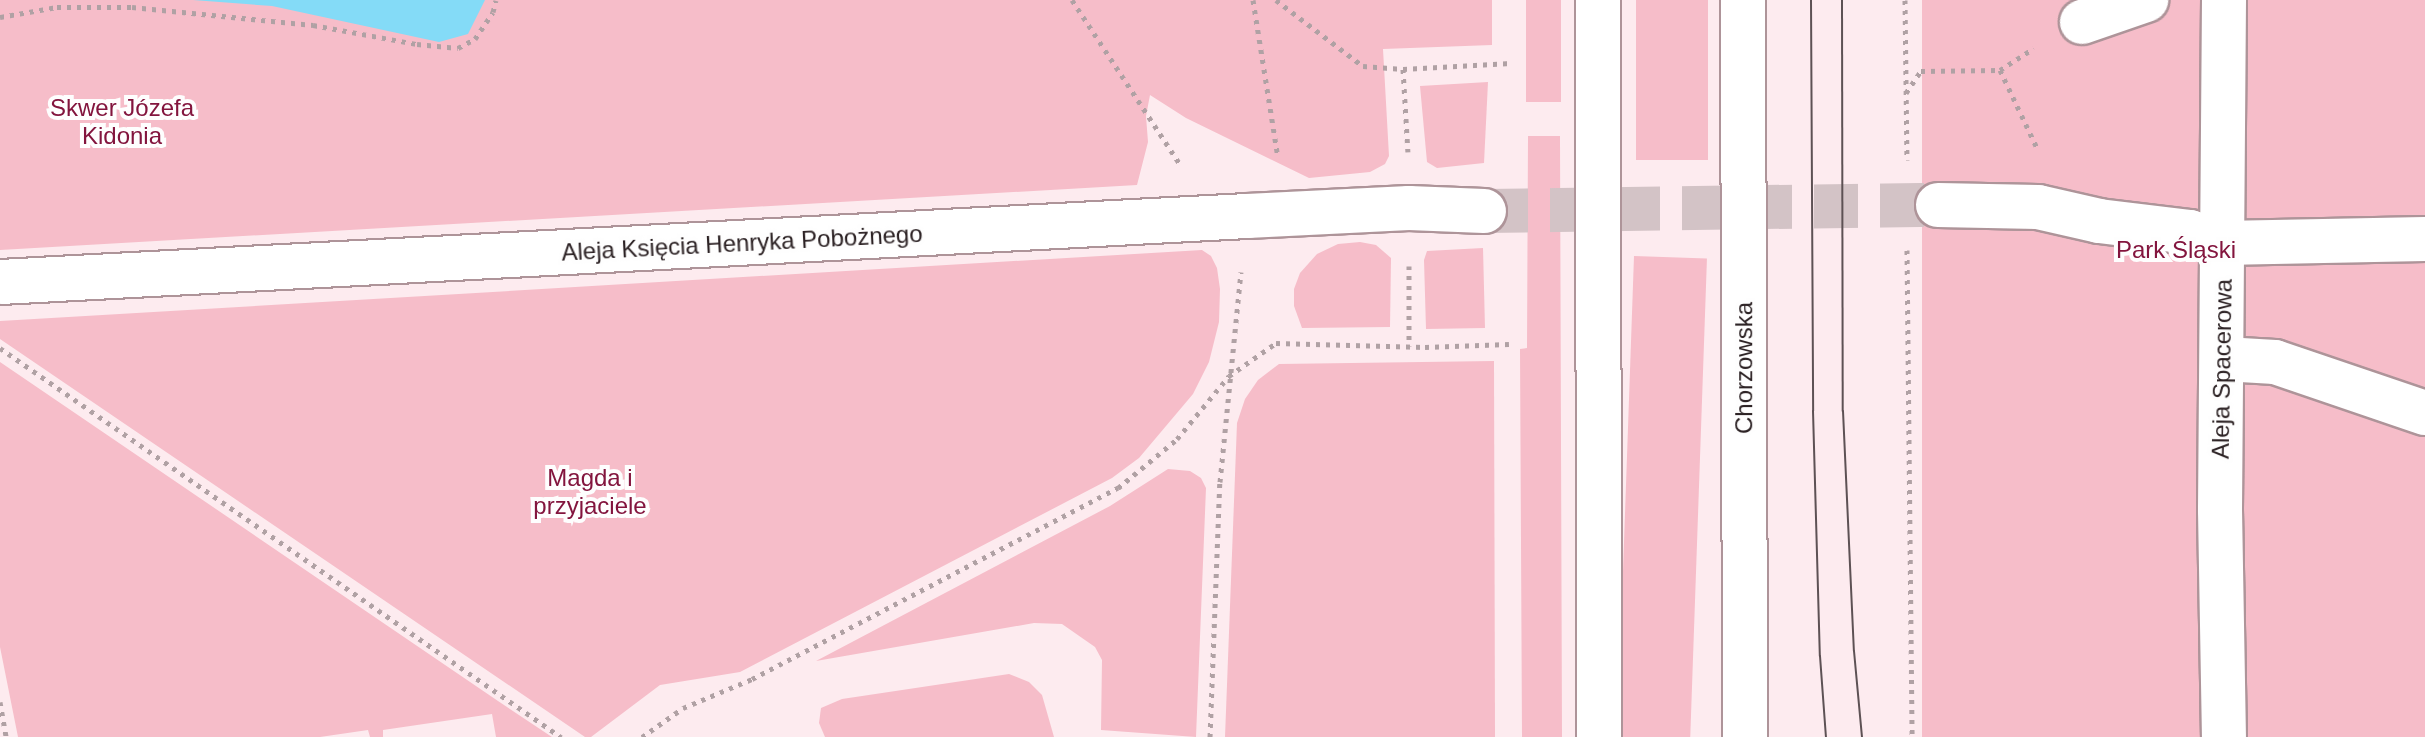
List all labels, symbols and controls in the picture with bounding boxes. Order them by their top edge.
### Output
park label: Skwer Józefa Kidonia [50,94,194,150]
street label: Aleja Księcia Henryka Pobożnego [561,219,923,267]
park label: Park Śląski [2116,236,2236,264]
street label: Aleja Spacerowa [2206,279,2238,459]
street label: Chorzowska [1730,302,1758,434]
park label: Magda i przyjaciele [533,464,647,520]

